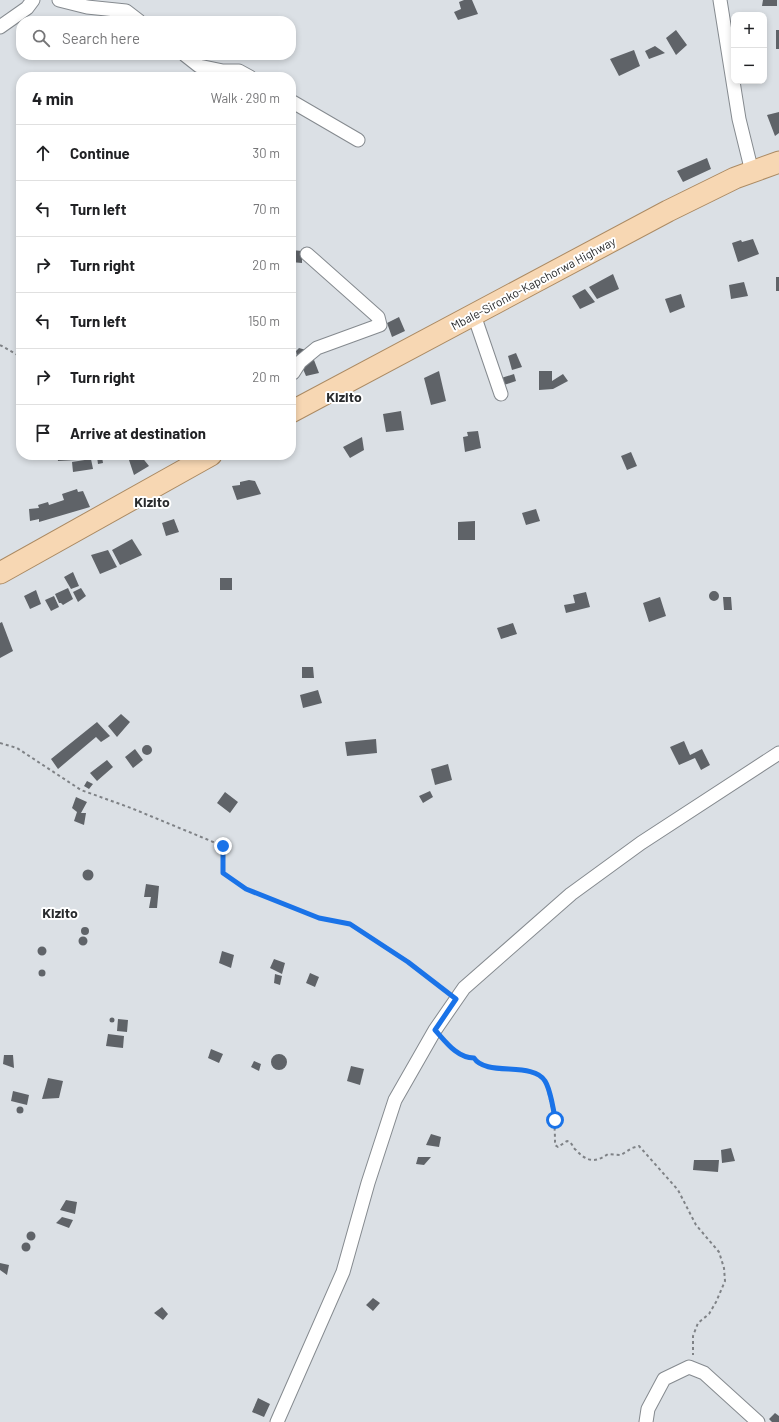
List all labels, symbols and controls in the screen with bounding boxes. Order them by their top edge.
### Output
map controls [731,12,767,84]
button: + [731,12,767,48]
search box [16,16,296,60]
icon: search [30,27,52,49]
text: Search here [62,29,140,47]
button: − [731,48,767,84]
text: 4 min [32,88,74,108]
text: Walk · 290 m [211,90,280,106]
icon: ahead [32,142,54,164]
text: Continue [70,144,130,162]
text: 30 m [253,145,280,161]
icon: left [32,198,54,220]
text: Turn left [70,200,126,218]
text: 70 m [253,201,280,217]
street label: Mbale-Sironko-Kapchorwa Highway [448,233,618,332]
icon: right [32,254,54,276]
text: Turn right [70,256,135,274]
text: 20 m [252,257,280,273]
icon: left [32,310,54,332]
text: Turn left [70,312,126,330]
text: 150 m [248,313,280,329]
icon: right [32,366,54,388]
text: Turn right [70,368,135,386]
text: 20 m [252,369,280,385]
district label: Kizito [326,388,362,405]
icon: arrive [32,422,54,444]
text: Arrive at destination [70,424,206,442]
district label: Kizito [134,493,170,510]
route end [214,837,232,855]
district label: Kizito [42,904,78,921]
route start [546,1111,564,1129]

